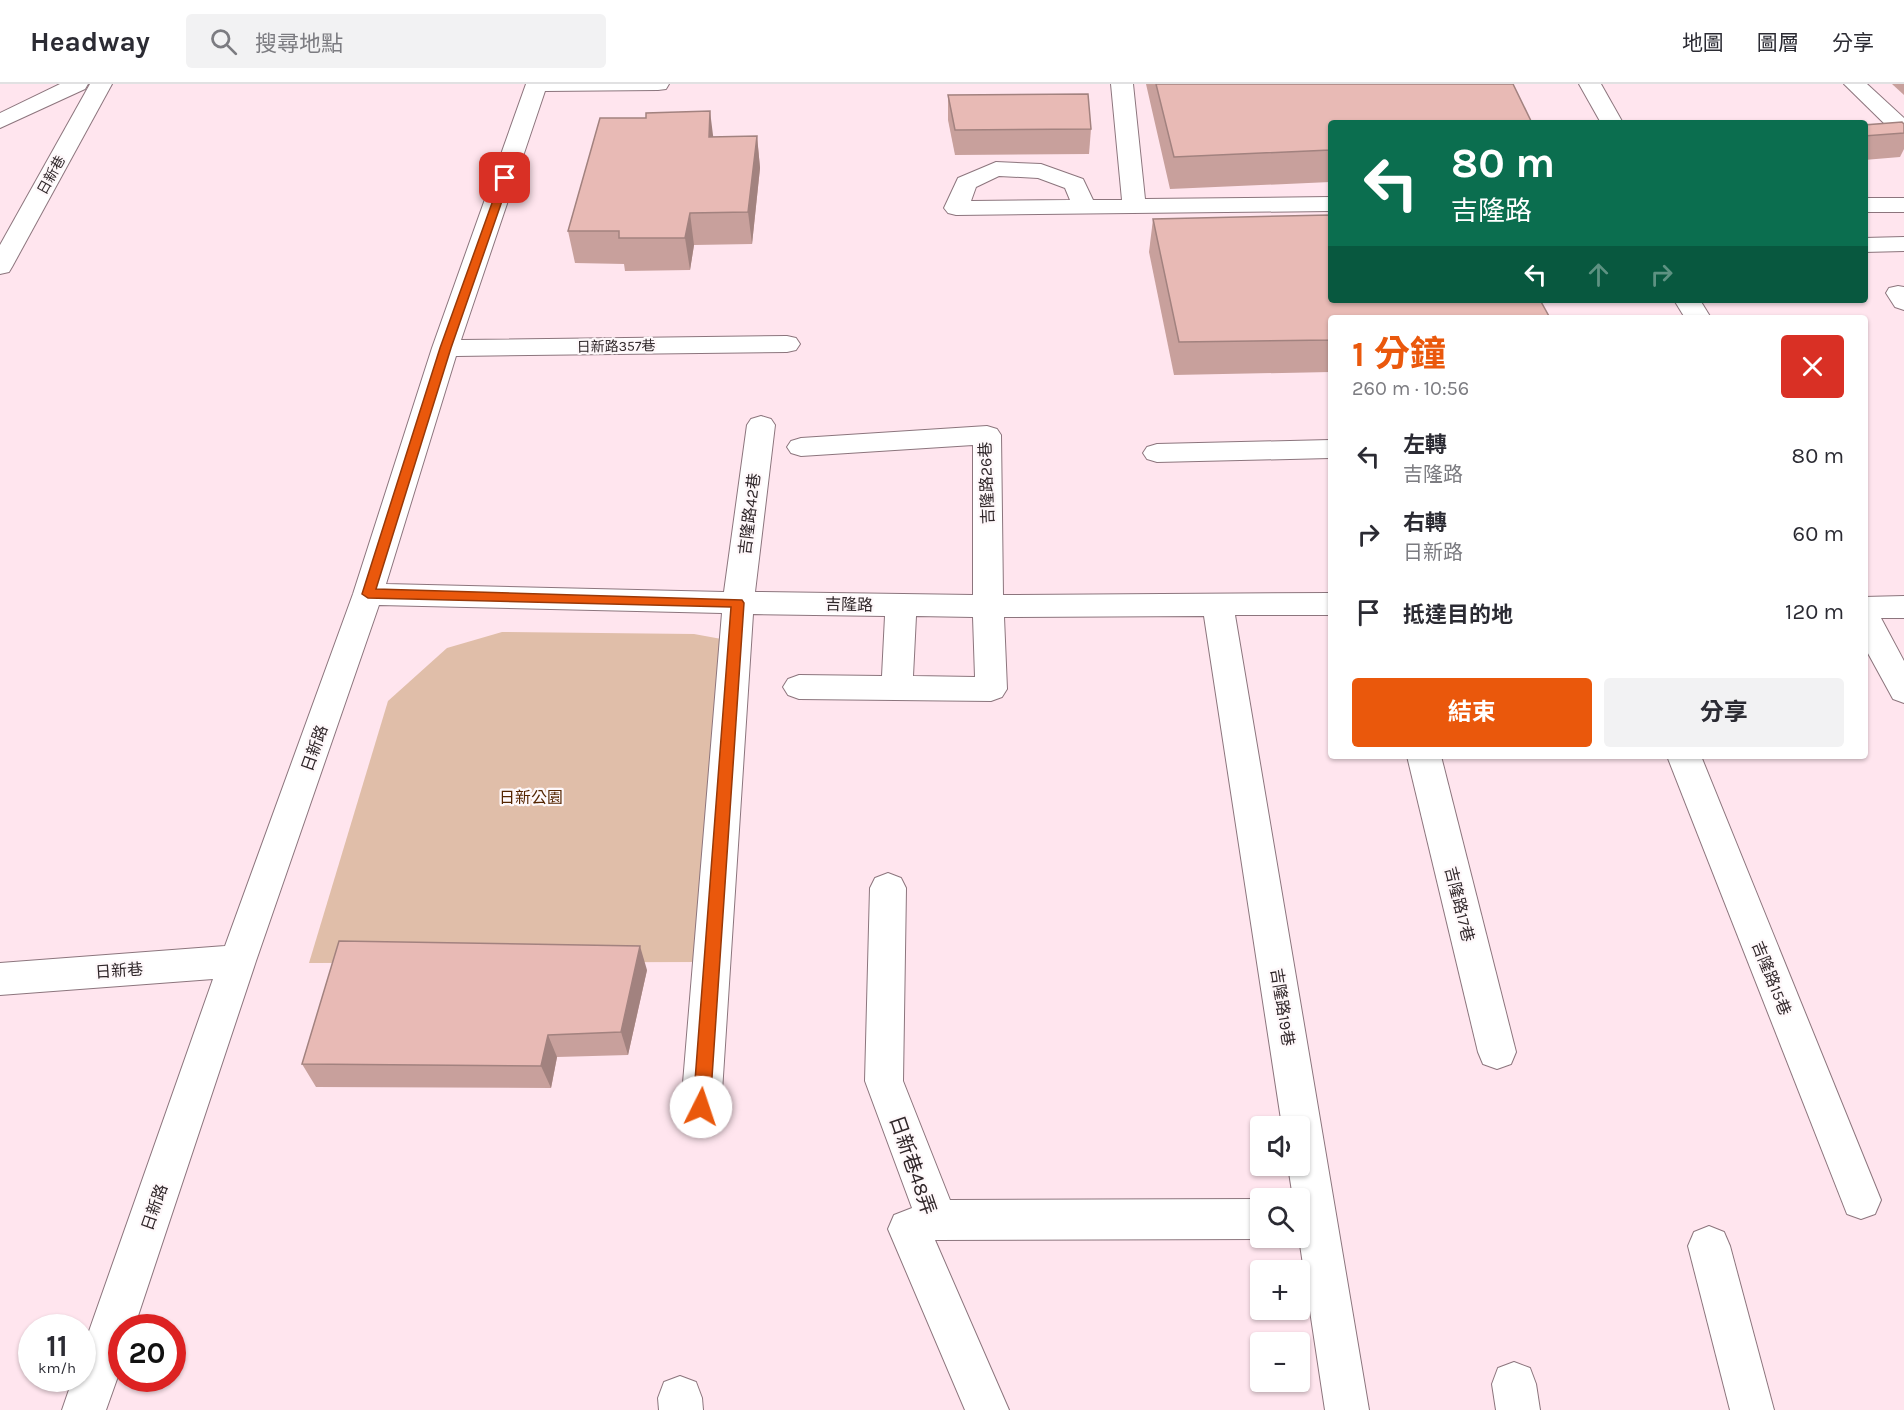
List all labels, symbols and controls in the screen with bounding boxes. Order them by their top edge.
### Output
search box [186,14,606,68]
text: Headway [30,25,150,58]
icon: search [207,25,240,58]
text: 搜尋地點 [255,31,343,57]
text: 地圖 [1682,31,1724,55]
text: 圖層 [1757,31,1799,55]
text: 分享 [1832,31,1874,55]
text: 80 m [1451,138,1555,188]
icon: left [1352,144,1430,222]
pin [479,152,530,203]
street label: 日新巷 [34,153,69,198]
icon: arrive [488,161,521,194]
text: 吉隆路 [1451,195,1532,227]
icon: left [1519,258,1552,291]
icon: ahead [1582,258,1615,291]
icon: right [1645,258,1678,291]
text: 1 分鐘 [1352,333,1446,375]
button: close [1781,335,1844,398]
street label: 日新路357巷 [576,337,656,356]
text: 260 m · 10:56 [1352,377,1469,400]
text: 左轉 [1403,432,1447,458]
icon: left [1352,440,1385,473]
street label: 吉隆路26巷 [976,441,997,525]
text: 80 m [1792,443,1844,469]
text: 吉隆路 [1403,463,1463,486]
street label: 吉隆路42巷 [735,472,764,556]
text: 右轉 [1403,510,1447,536]
icon: right [1352,518,1385,551]
text: 60 m [1793,521,1844,547]
text: 日新路 [1403,541,1463,564]
street label: 吉隆路 [825,595,873,614]
icon: arrive [1352,596,1385,629]
text: 120 m [1785,599,1844,625]
text: 抵達目的地 [1403,602,1513,628]
button: 結束 [1352,678,1592,747]
button: 分享 [1604,678,1844,747]
street label: 日新路 [297,722,332,774]
park label: 日新公園 [499,788,563,807]
street label: 吉隆路17巷 [1441,865,1478,944]
street label: 吉隆路15巷 [1748,938,1795,1018]
street label: 日新巷 [94,959,144,982]
street label: 吉隆路19巷 [1267,967,1298,1047]
position arrow [669,1075,733,1139]
street label: 日新巷48弄 [885,1113,940,1218]
map controls [1250,1116,1310,1392]
button: sound [1250,1116,1310,1176]
street label: 日新路 [138,1181,171,1233]
button: search [1250,1188,1310,1248]
button: + [1250,1260,1310,1320]
speed limit sign: 20 [108,1314,186,1392]
text: 11 [46,1328,68,1364]
button: − [1250,1332,1310,1392]
text: km/h [38,1359,76,1377]

